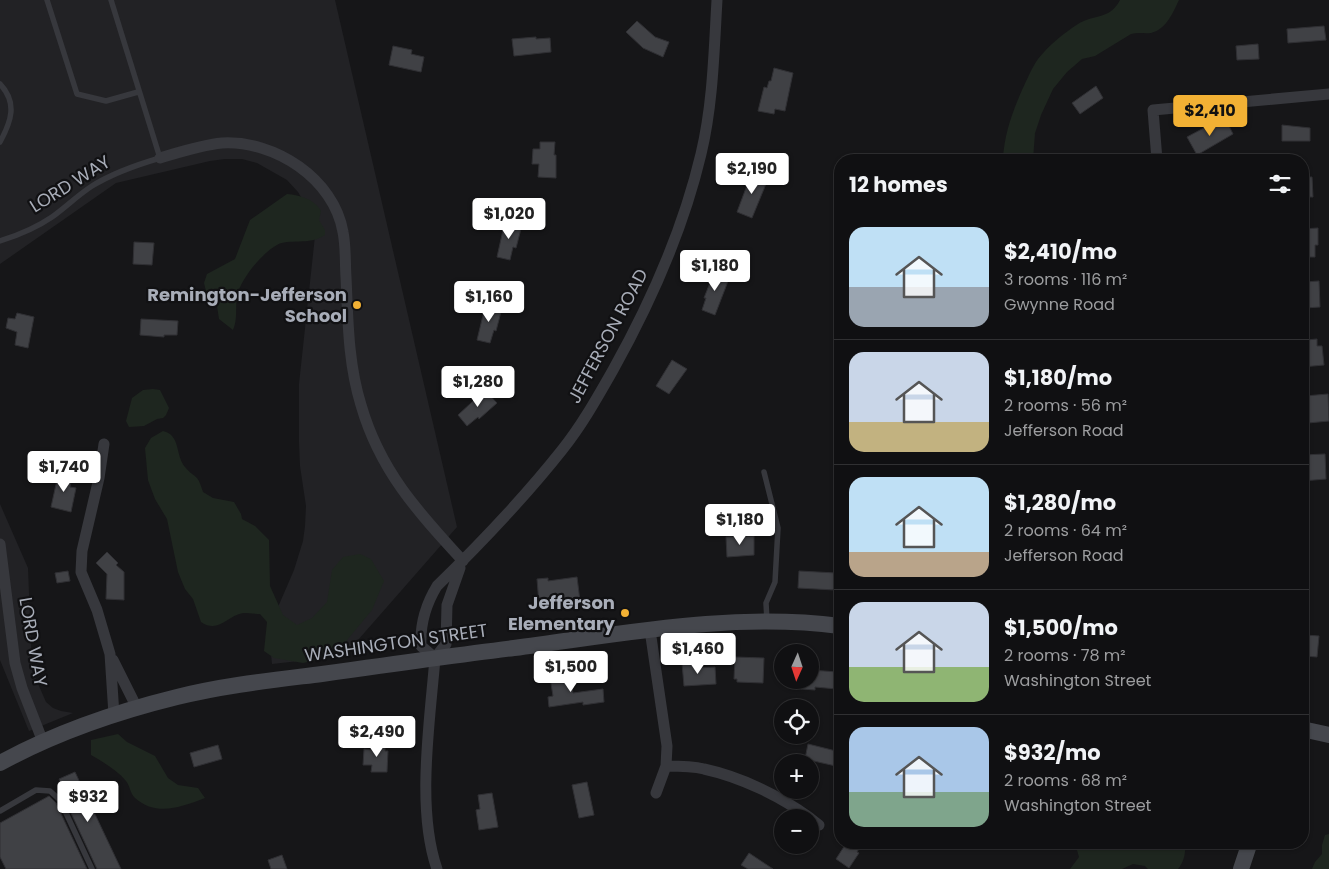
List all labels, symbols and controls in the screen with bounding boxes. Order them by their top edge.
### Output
pin: $2,410 [1169,94,1251,137]
text: $2,410 [1184,99,1236,122]
street label: LORD WAY [25,149,115,218]
pin: $2,190 [711,152,793,195]
text: $2,190 [727,157,777,180]
text: 12 homes [849,170,948,199]
icon: filters [1266,170,1294,198]
pin: $1,020 [468,198,550,240]
text: $1,020 [483,202,535,225]
text: $2,410/mo [1004,237,1117,266]
icon: home [889,247,949,307]
pin: $1,180 [674,250,756,292]
text: $1,180 [691,254,739,277]
street label: JEFFERSON ROAD [561,264,654,408]
text: 3 rooms · 116 m² [1004,268,1127,291]
pin: $1,160 [448,280,530,323]
place label: Remington-Jefferson School [147,282,347,328]
text: $1,160 [465,285,513,308]
text: Gwynne Road [1004,293,1115,316]
marker: Remington-Jefferson School [351,299,363,311]
text: $1,180/mo [1004,363,1112,392]
pin: $1,280 [437,366,519,408]
text: $1,280 [452,370,504,393]
icon: home [889,372,949,432]
text: 2 rooms · 56 m² [1004,394,1127,417]
text: Jefferson Road [1004,419,1124,442]
pin: $1,740 [23,450,105,493]
text: $1,740 [39,455,89,478]
text: $1,280/mo [1004,488,1116,517]
icon: home [889,497,949,557]
pin: $1,180 [699,504,781,546]
text: $1,180 [716,508,764,531]
text: 2 rooms · 64 m² [1004,519,1127,542]
text: Jefferson Road [1004,544,1124,567]
place label: Jefferson Elementary [508,590,616,636]
street label: LORD WAY [13,595,54,689]
marker: Jefferson Elementary [619,607,631,619]
text: $1,500/mo [1004,613,1118,642]
street label: WASHINGTON STREET [303,617,489,668]
icon: home [889,622,949,682]
pin: $1,460 [657,632,739,675]
text: $1,460 [672,637,724,660]
north arrow [774,644,819,689]
map controls [774,644,819,854]
text: 2 rooms · 78 m² [1004,644,1126,667]
pin: $1,500 [530,650,612,693]
text: $1,500 [545,655,597,678]
text: Washington Street [1004,669,1151,692]
button: locate [774,699,819,744]
pin: $2,490 [336,716,418,758]
text: $2,490 [349,720,405,743]
text: $932/mo [1004,738,1101,767]
icon: home [889,747,949,807]
button: + [774,754,819,799]
text: 2 rooms · 68 m² [1004,769,1127,792]
pin: $932 [58,780,118,823]
text: $932 [68,785,108,808]
text: Washington Street [1004,794,1151,817]
button: − [774,809,819,854]

